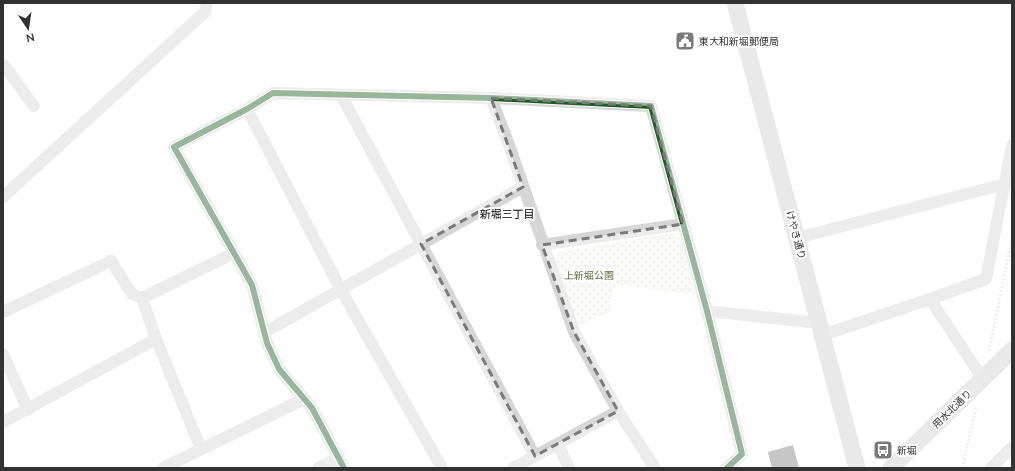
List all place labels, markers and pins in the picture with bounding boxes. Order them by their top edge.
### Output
public building icon: 東大和新堀郵便局 [674,30,696,52]
place label: 東大和新堀郵便局 [699,35,779,48]
bus stop icon: 新堀 [872,439,894,461]
place label: 新堀 [897,444,917,457]

